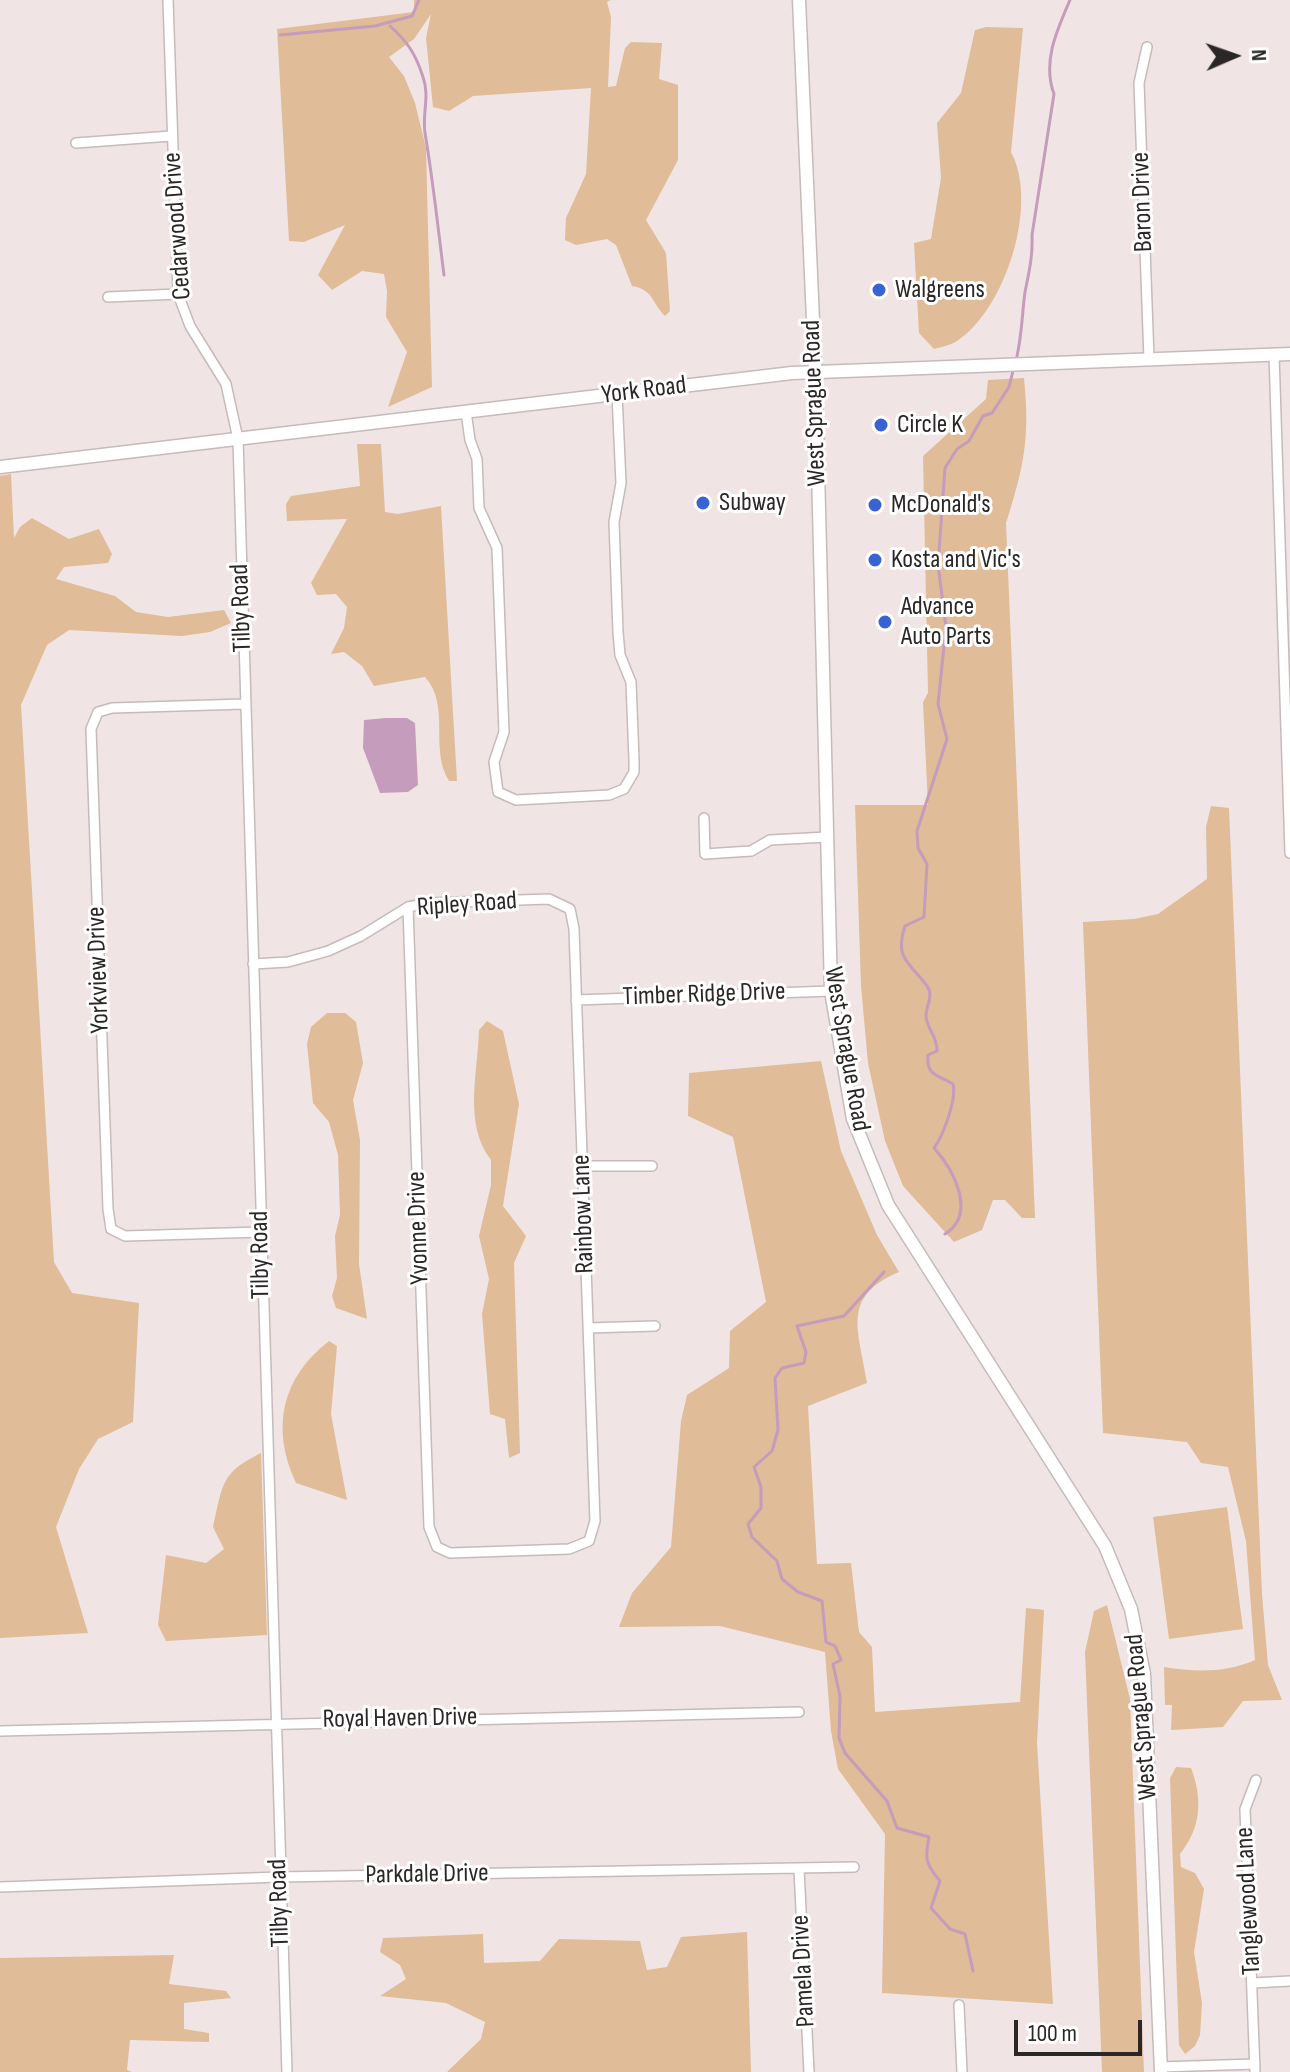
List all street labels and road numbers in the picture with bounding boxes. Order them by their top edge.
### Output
street label: Cedarwood Drive [157,151,199,301]
street label: Baron Drive [1126,151,1160,253]
street label: West Sprague Road [797,319,833,487]
street label: York Road [600,370,688,412]
street label: Tilby Road [225,563,259,653]
street label: Ripley Road [416,886,518,924]
street label: Yorkview Drive [81,906,117,1034]
street label: West Sprague Road [816,964,876,1134]
street label: Timber Ridge Drive [622,977,786,1013]
street label: Rainbow Lane [566,1154,602,1274]
street label: Yvonne Drive [401,1171,437,1285]
street label: Tilby Road [245,1211,277,1299]
street label: West Sprague Road [1119,1633,1165,1801]
street label: Royal Haven Drive [322,1702,478,1736]
street label: Tanglewood Lane [1230,1826,1268,1976]
street label: Tilby Road [263,1858,297,1948]
street label: Parkdale Drive [365,1858,489,1892]
street label: Pamela Drive [785,1914,823,2028]

